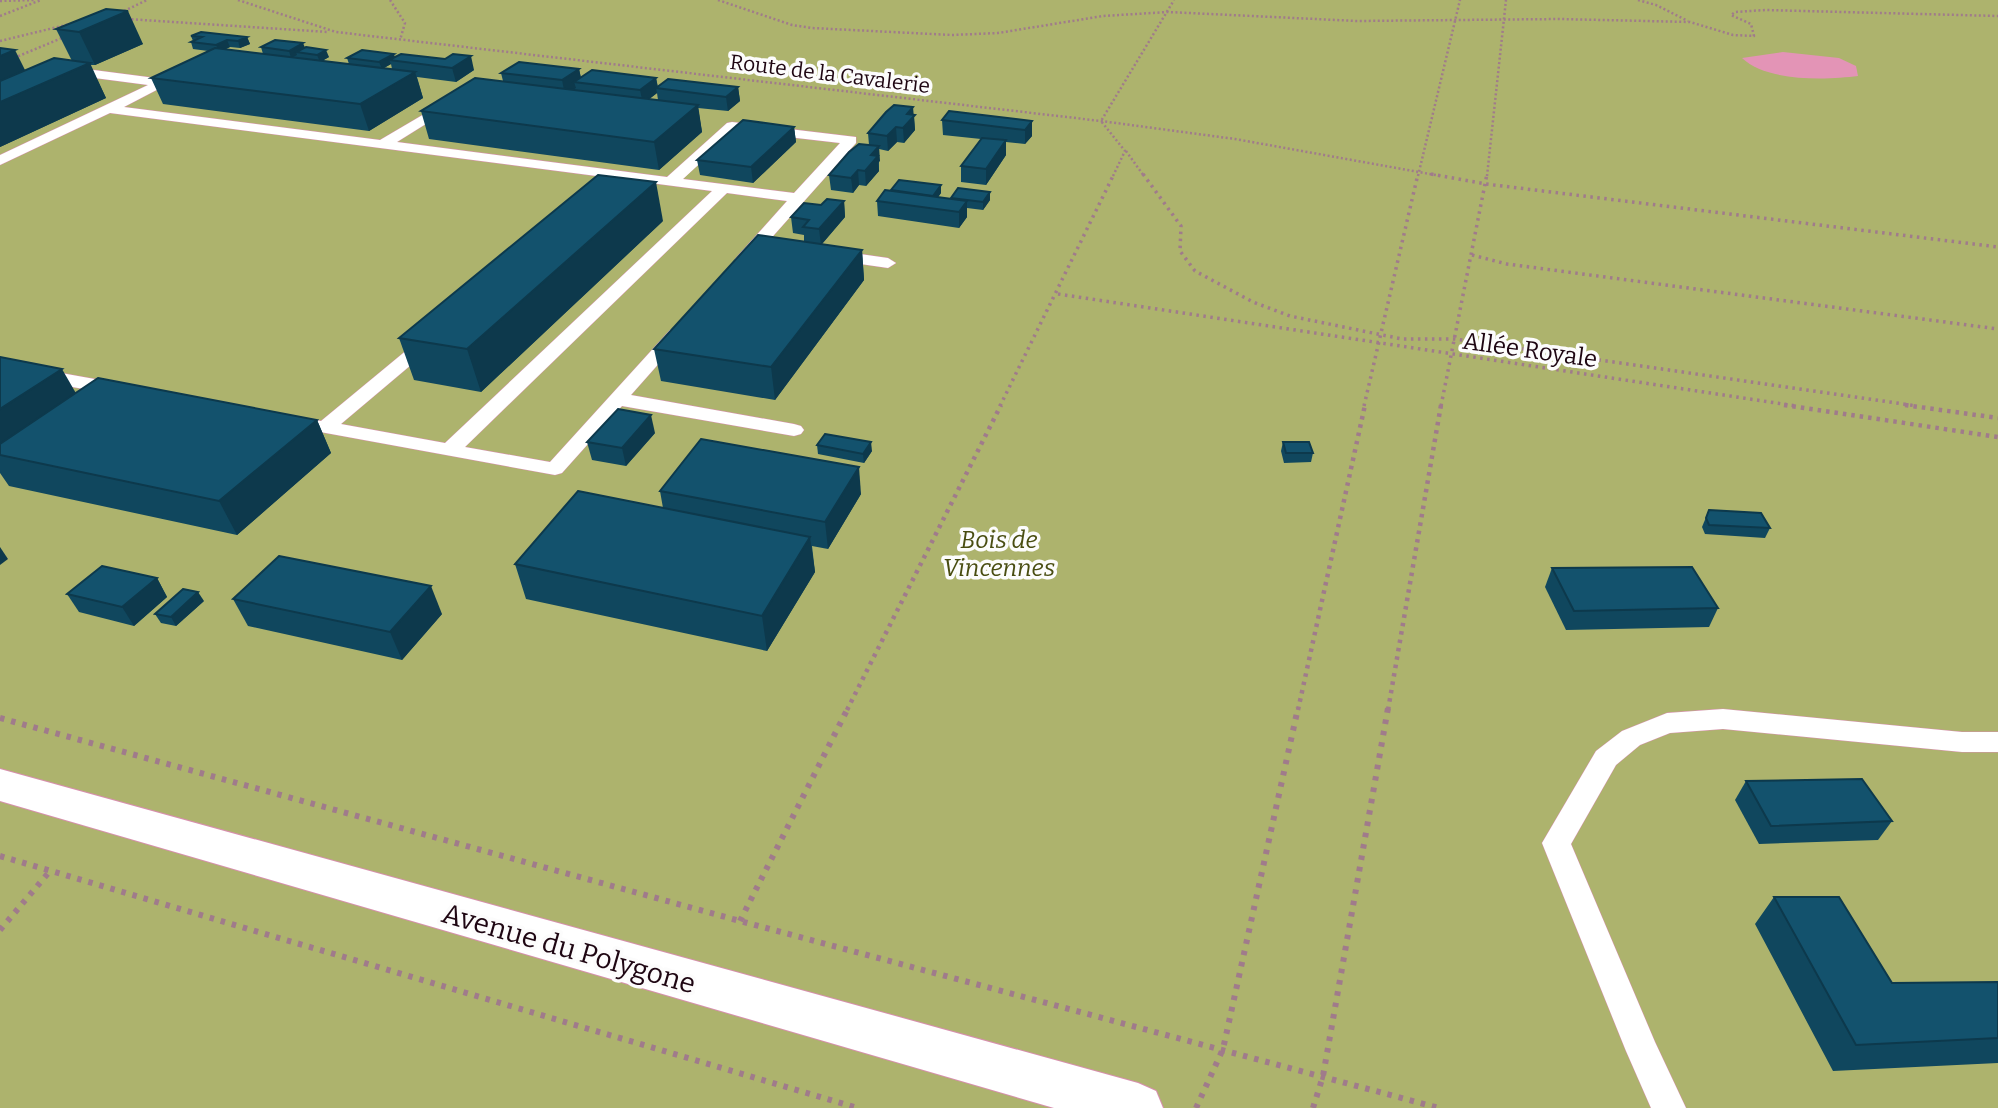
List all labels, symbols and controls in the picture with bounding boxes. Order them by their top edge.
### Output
street label: Route de la Cavalerie [728,49,932,99]
street label: Allée Royale [1461,327,1599,373]
park label: Bois de Vincennes [943,526,1055,582]
street label: Avenue du Polygone [438,896,699,1000]

